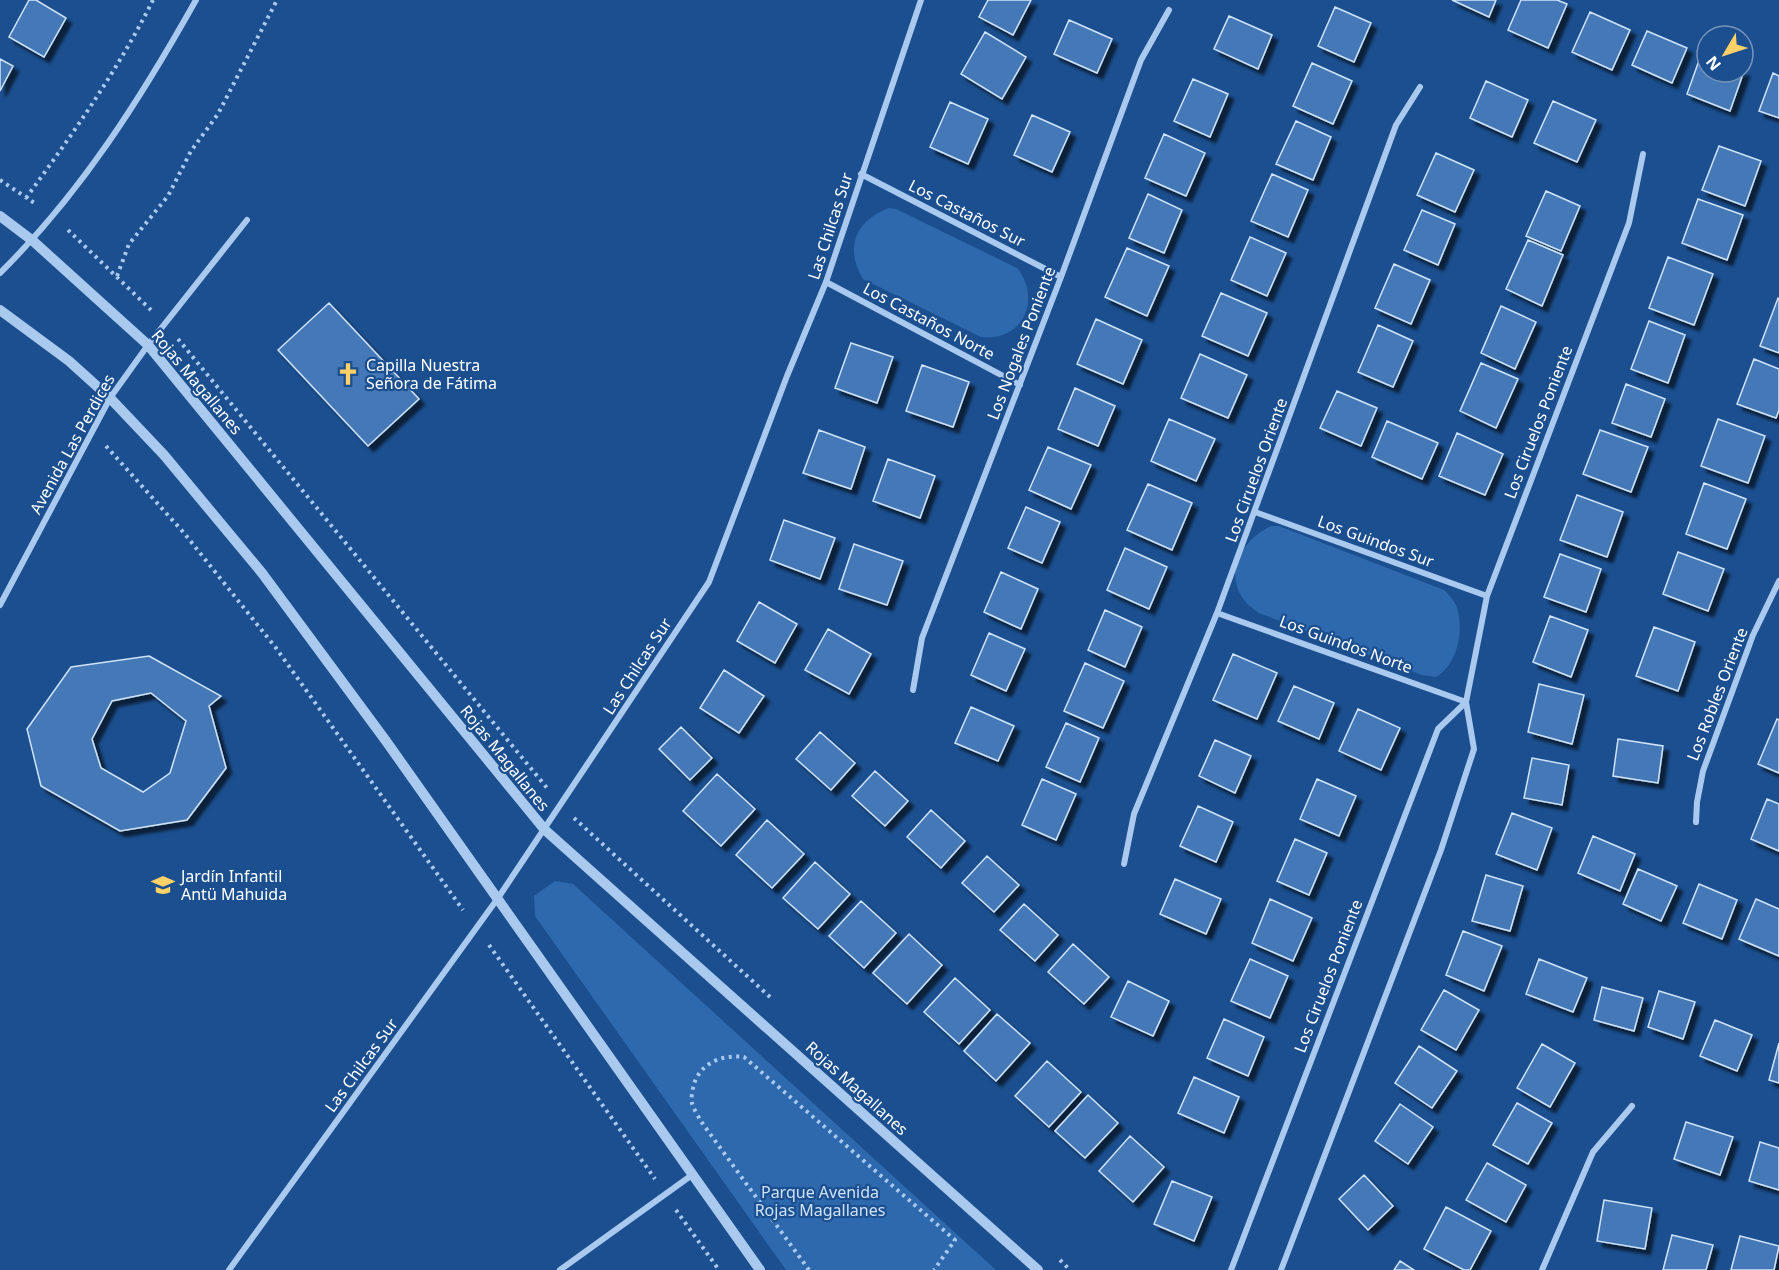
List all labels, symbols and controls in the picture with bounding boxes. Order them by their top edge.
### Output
north arrow [1695,24,1755,84]
text: N [1701,51,1726,75]
street label: Las Chilcas Sur [802,169,858,282]
street label: Los Castaños Sur [905,174,1029,252]
street label: Los Nogales Poniente [982,263,1060,423]
street label: Los Castaños Norte [859,277,999,365]
street label: Rojas Magallanes [147,325,247,439]
street label: Los Ciruelos Poniente [1499,342,1577,502]
place label: Capilla Nuestra Señora de Fátima [366,354,497,394]
church icon: Capilla Nuestra Señora de Fátima [335,361,361,387]
street label: Avenida Las Perdices [24,370,120,518]
street label: Los Ciruelos Oriente [1220,395,1292,545]
street label: Los Guindos Sur [1315,510,1437,572]
street label: Los Guindos Norte [1276,610,1416,678]
street label: Las Chilcas Sur [597,613,677,719]
street label: Los Robles Oriente [1681,624,1753,764]
street label: Rojas Magallanes [455,700,555,816]
place label: Jardín Infantil Antü Mahuida [179,865,287,905]
school or university icon: Jardín Infantil Antü Mahuida [150,872,176,898]
street label: Los Ciruelos Poniente [1289,896,1367,1056]
street label: Las Chilcas Sur [319,1013,403,1116]
street label: Rojas Magallanes [801,1036,913,1140]
park label: Parque Avenida Rojas Magallanes [755,1181,885,1221]

